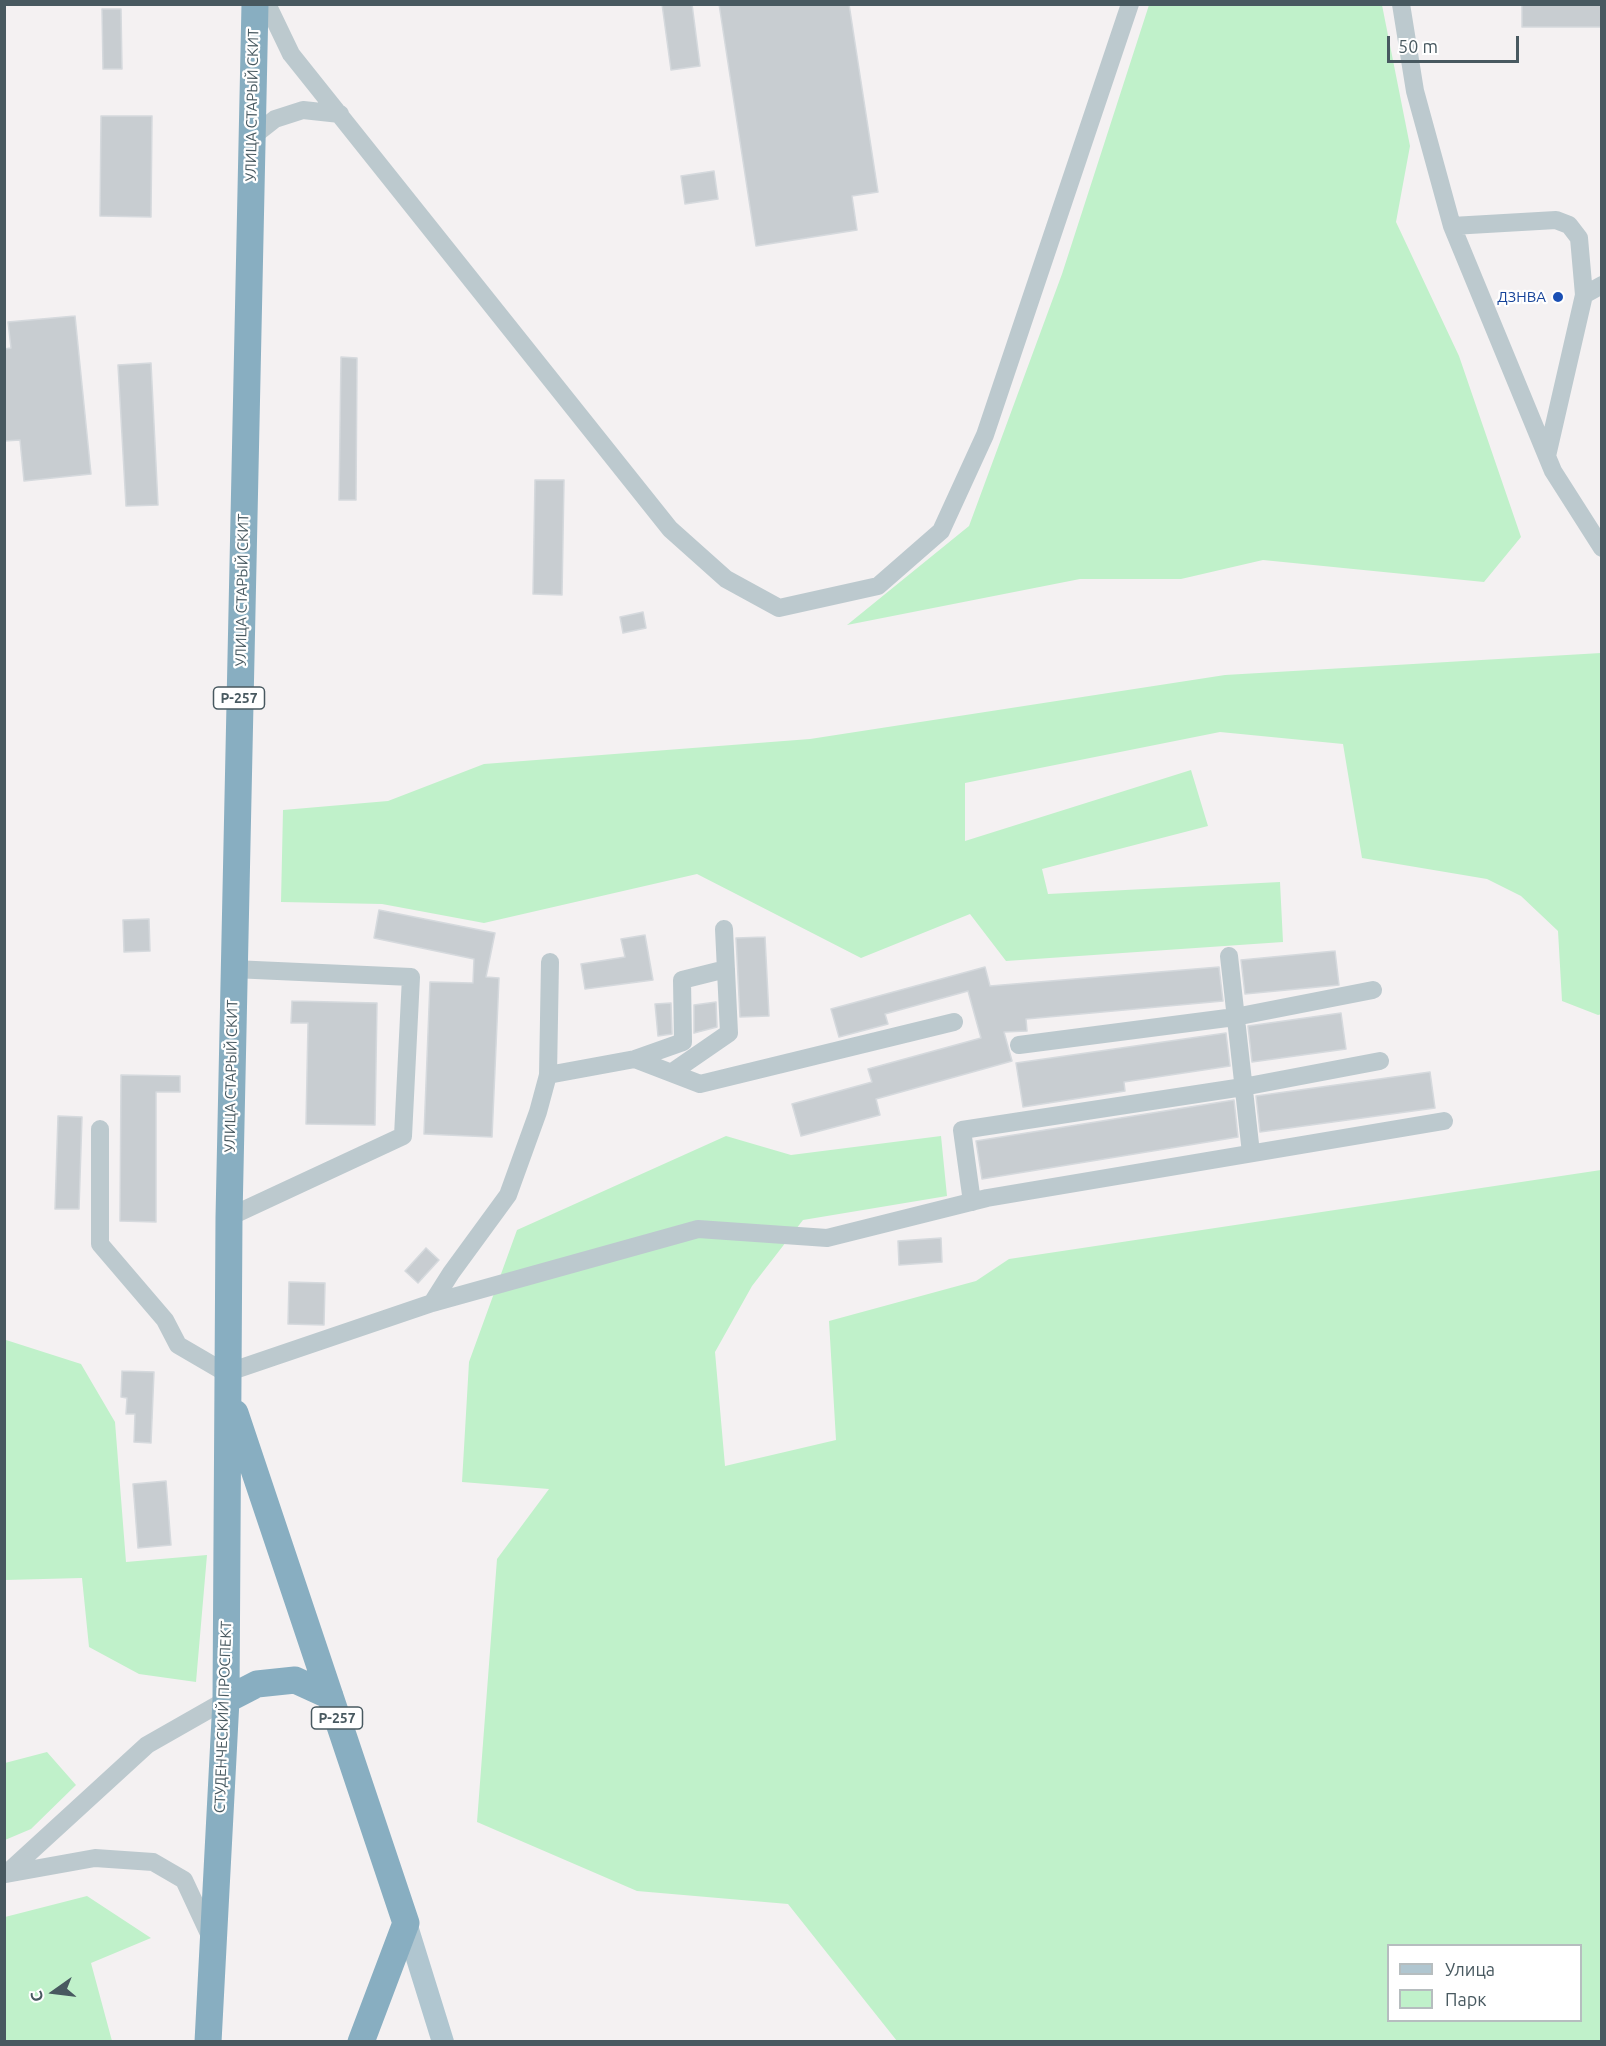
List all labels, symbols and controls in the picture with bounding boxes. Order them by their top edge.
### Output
scale bar [1390,24,1522,62]
street label: УЛИЦА СТАРЫЙ СКИТ [242,29,262,181]
text: 50 m [1398,36,1438,56]
place label: ДЗНВА [1497,288,1546,306]
marker: ДЗНВА [1551,290,1565,304]
street label: УЛИЦА СТАРЫЙ СКИТ [232,514,252,666]
road number: Р-257 [214,687,264,709]
street label: УЛИЦА СТАРЫЙ СКИТ [221,1000,241,1152]
street label: СТУДЕНЧЕСКИЙ ПРОСПЕКТ [211,1621,235,1813]
road number: Р-257 [312,1707,362,1729]
legend [1387,1944,1582,2022]
text: Улица [1445,1959,1495,1979]
north arrow [24,1962,84,2022]
text: С [27,1989,47,2004]
text: Парк [1445,1989,1486,2009]

